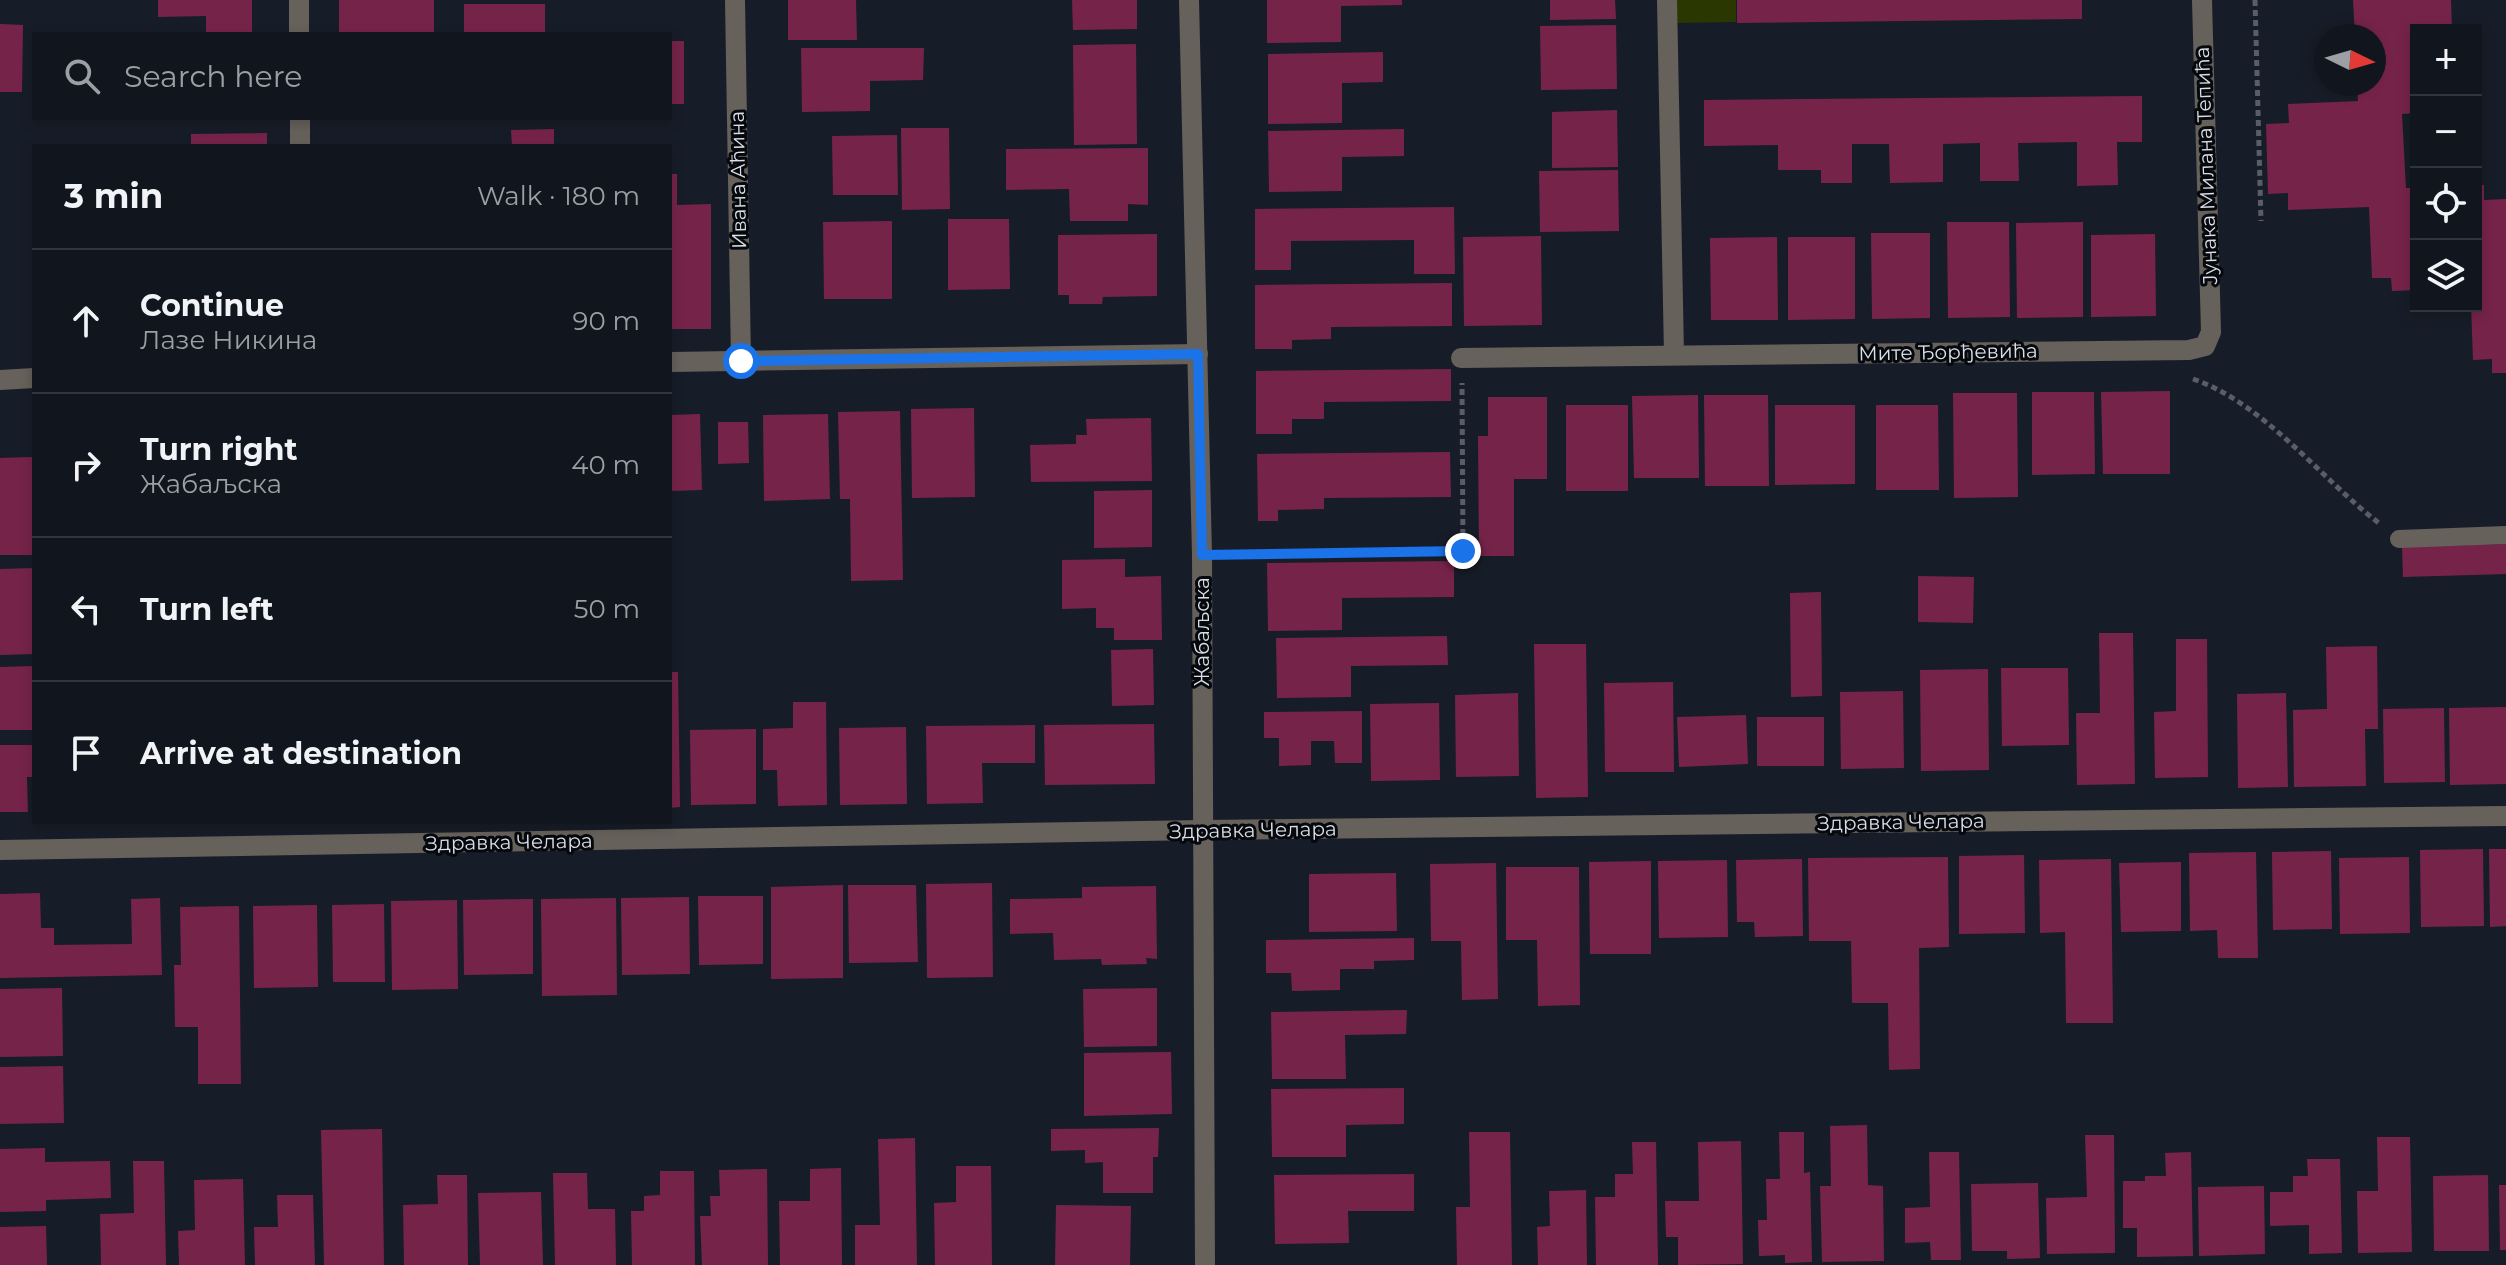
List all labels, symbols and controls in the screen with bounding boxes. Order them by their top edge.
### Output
north arrow [2314,24,2386,96]
map controls [2410,24,2482,312]
button: + [2410,24,2482,96]
search box [32,32,672,120]
street label: Јунака Милана Тепића [2190,47,2222,285]
icon: search [60,54,104,98]
text: Search here [124,58,302,95]
button: − [2410,96,2482,168]
street label: Ивана Аћина [725,111,751,249]
button: locate [2410,168,2482,240]
text: 3 min [64,175,163,217]
text: Walk · 180 m [477,180,640,212]
button: layers [2410,240,2482,312]
text: Continue [140,287,284,324]
icon: ahead [64,299,108,343]
text: 90 m [573,305,640,337]
text: Лазе Никина [140,324,317,356]
street label: Мите Ђорђевића [1858,338,2038,366]
route start [723,343,759,379]
text: Turn right [140,431,297,468]
icon: right [64,443,108,487]
text: 40 m [571,449,640,481]
text: Жабаљска [140,468,282,500]
route end [1445,533,1481,569]
street label: Жабаљска [1190,577,1214,687]
icon: left [64,587,108,631]
text: Turn left [140,591,273,628]
text: 50 m [574,593,640,625]
icon: arrive [64,731,108,775]
text: Arrive at destination [140,735,462,772]
street label: Здравка Челара [1817,809,1985,835]
street label: Здравка Челара [1169,817,1337,843]
street label: Здравка Челара [425,829,593,855]

